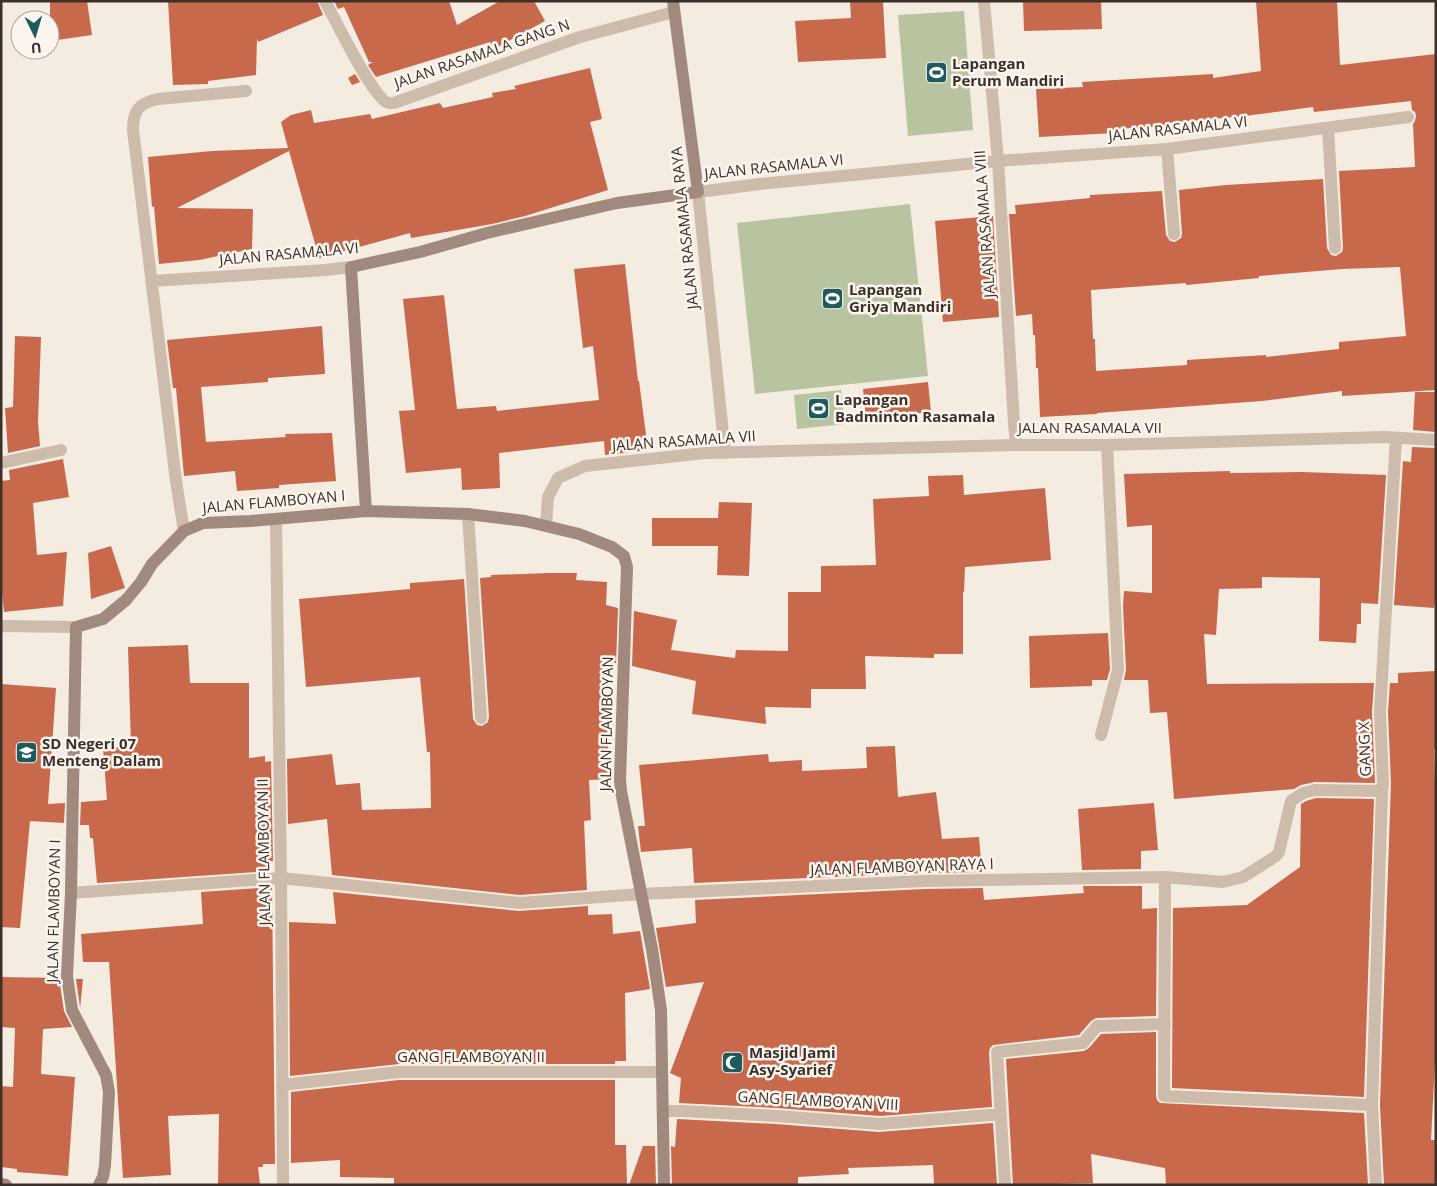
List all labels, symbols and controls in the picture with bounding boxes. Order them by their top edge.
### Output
north arrow [10,10,60,60]
street label: JALAN RASAMALA GANG N [389,14,572,93]
text: U [30,39,42,58]
place label: Lapangan Perum Mandiri [952,53,1064,90]
sports icon: Lapangan Perum Mandiri [924,61,948,85]
street label: JALAN RASAMALA VI [1105,111,1248,145]
street label: JALAN RASAMALA RAYA [665,145,703,312]
street label: JALAN RASAMALA VI [701,149,844,183]
street label: JALAN RASAMALA VIII [969,149,999,301]
street label: JALAN RASAMALA VI [216,237,359,269]
place label: Lapangan Griya Mandiri [849,279,951,316]
sports icon: Lapangan Griya Mandiri [821,287,845,311]
place label: Lapangan Badminton Rasamala [835,389,995,426]
sports icon: Lapangan Badminton Rasamala [807,397,831,421]
street label: JALAN RASAMALA VII [1016,417,1162,437]
street label: JALAN RASAMALA VII [609,425,756,455]
street label: JALAN FLAMBOYAN I [200,485,346,517]
street label: JALAN FLAMBOYAN [595,656,617,794]
street label: GANG X [1353,721,1375,777]
place label: SD Negeri 07 Menteng Dalam [42,733,161,770]
school or university icon: SD Negeri 07 Menteng Dalam [14,741,38,765]
street label: JALAN FLAMBOYAN II [252,778,274,928]
street label: JALAN FLAMBOYAN I [42,839,64,985]
street label: JALAN FLAMBOYAN RAYA I [808,853,994,879]
place label: Masjid Jami Asy-Syarief [749,1042,836,1079]
street label: GANG FLAMBOYAN II [397,1046,545,1066]
mosque icon: Masjid Jami Asy-Syarief [721,1050,745,1074]
street label: GANG FLAMBOYAN VIII [737,1086,899,1114]

